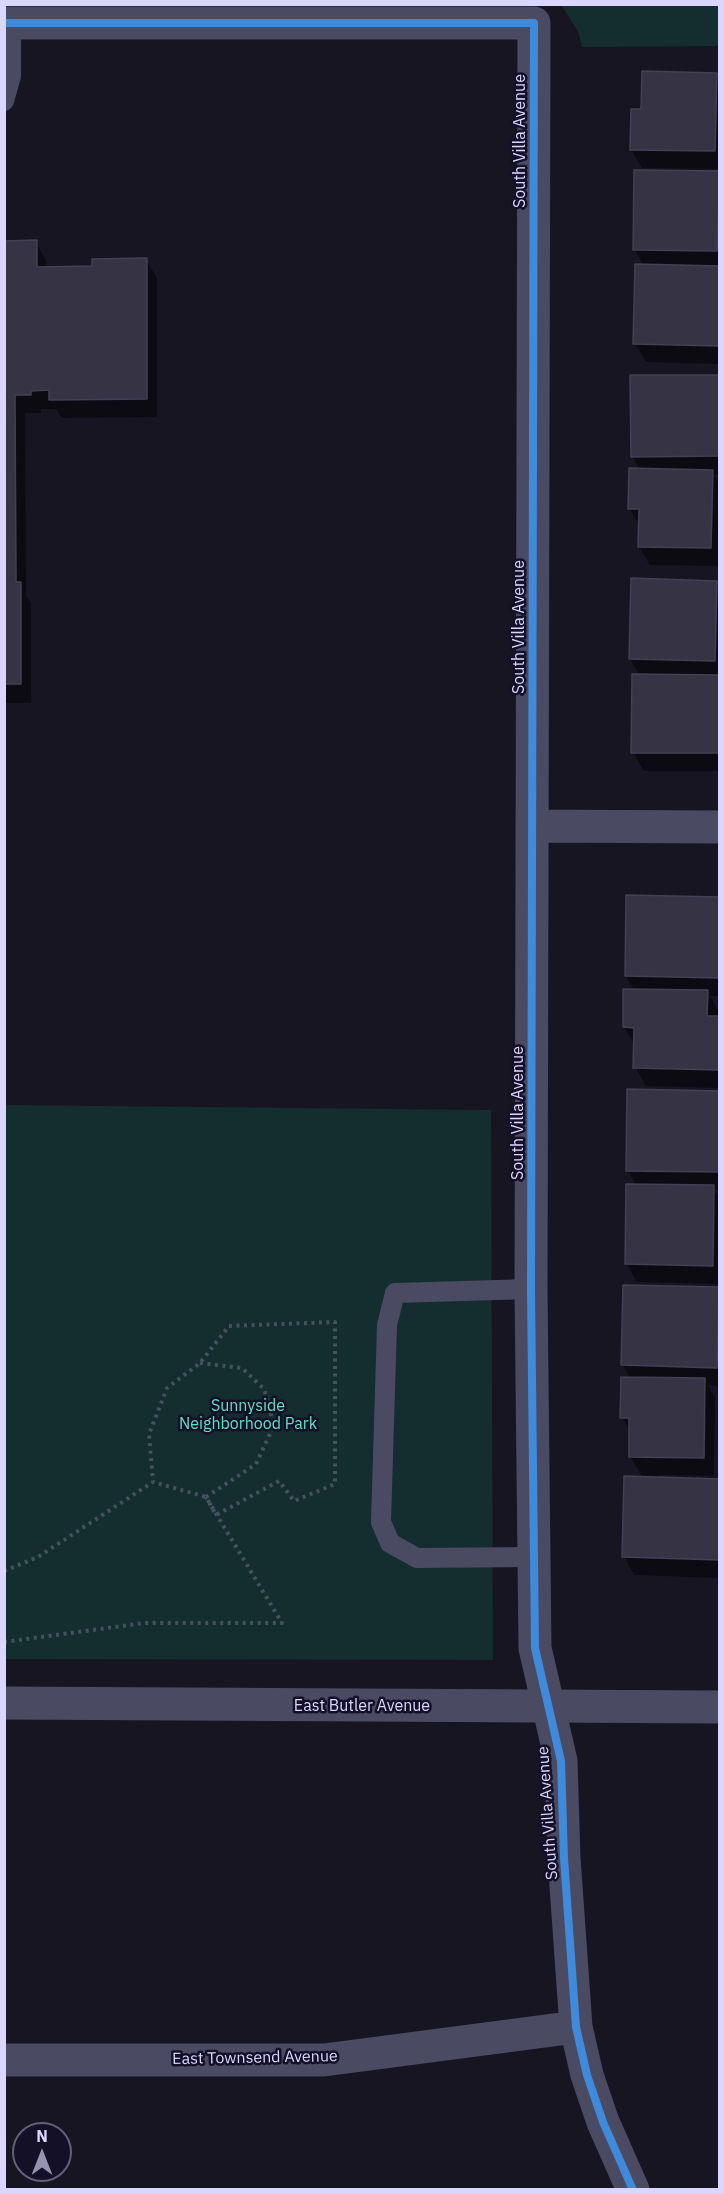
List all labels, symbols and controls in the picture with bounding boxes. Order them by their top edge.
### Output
street label: South Villa Avenue [510,74,530,208]
street label: South Villa Avenue [509,560,529,694]
street label: South Villa Avenue [508,1046,528,1180]
park label: Sunnyside Neighborhood Park [179,1396,317,1434]
street label: East Butler Avenue [294,1696,430,1716]
street label: South Villa Avenue [534,1746,562,1880]
street label: East Townsend Avenue [172,2047,338,2069]
north arrow [12,2122,72,2182]
text: N [36,2126,48,2146]

